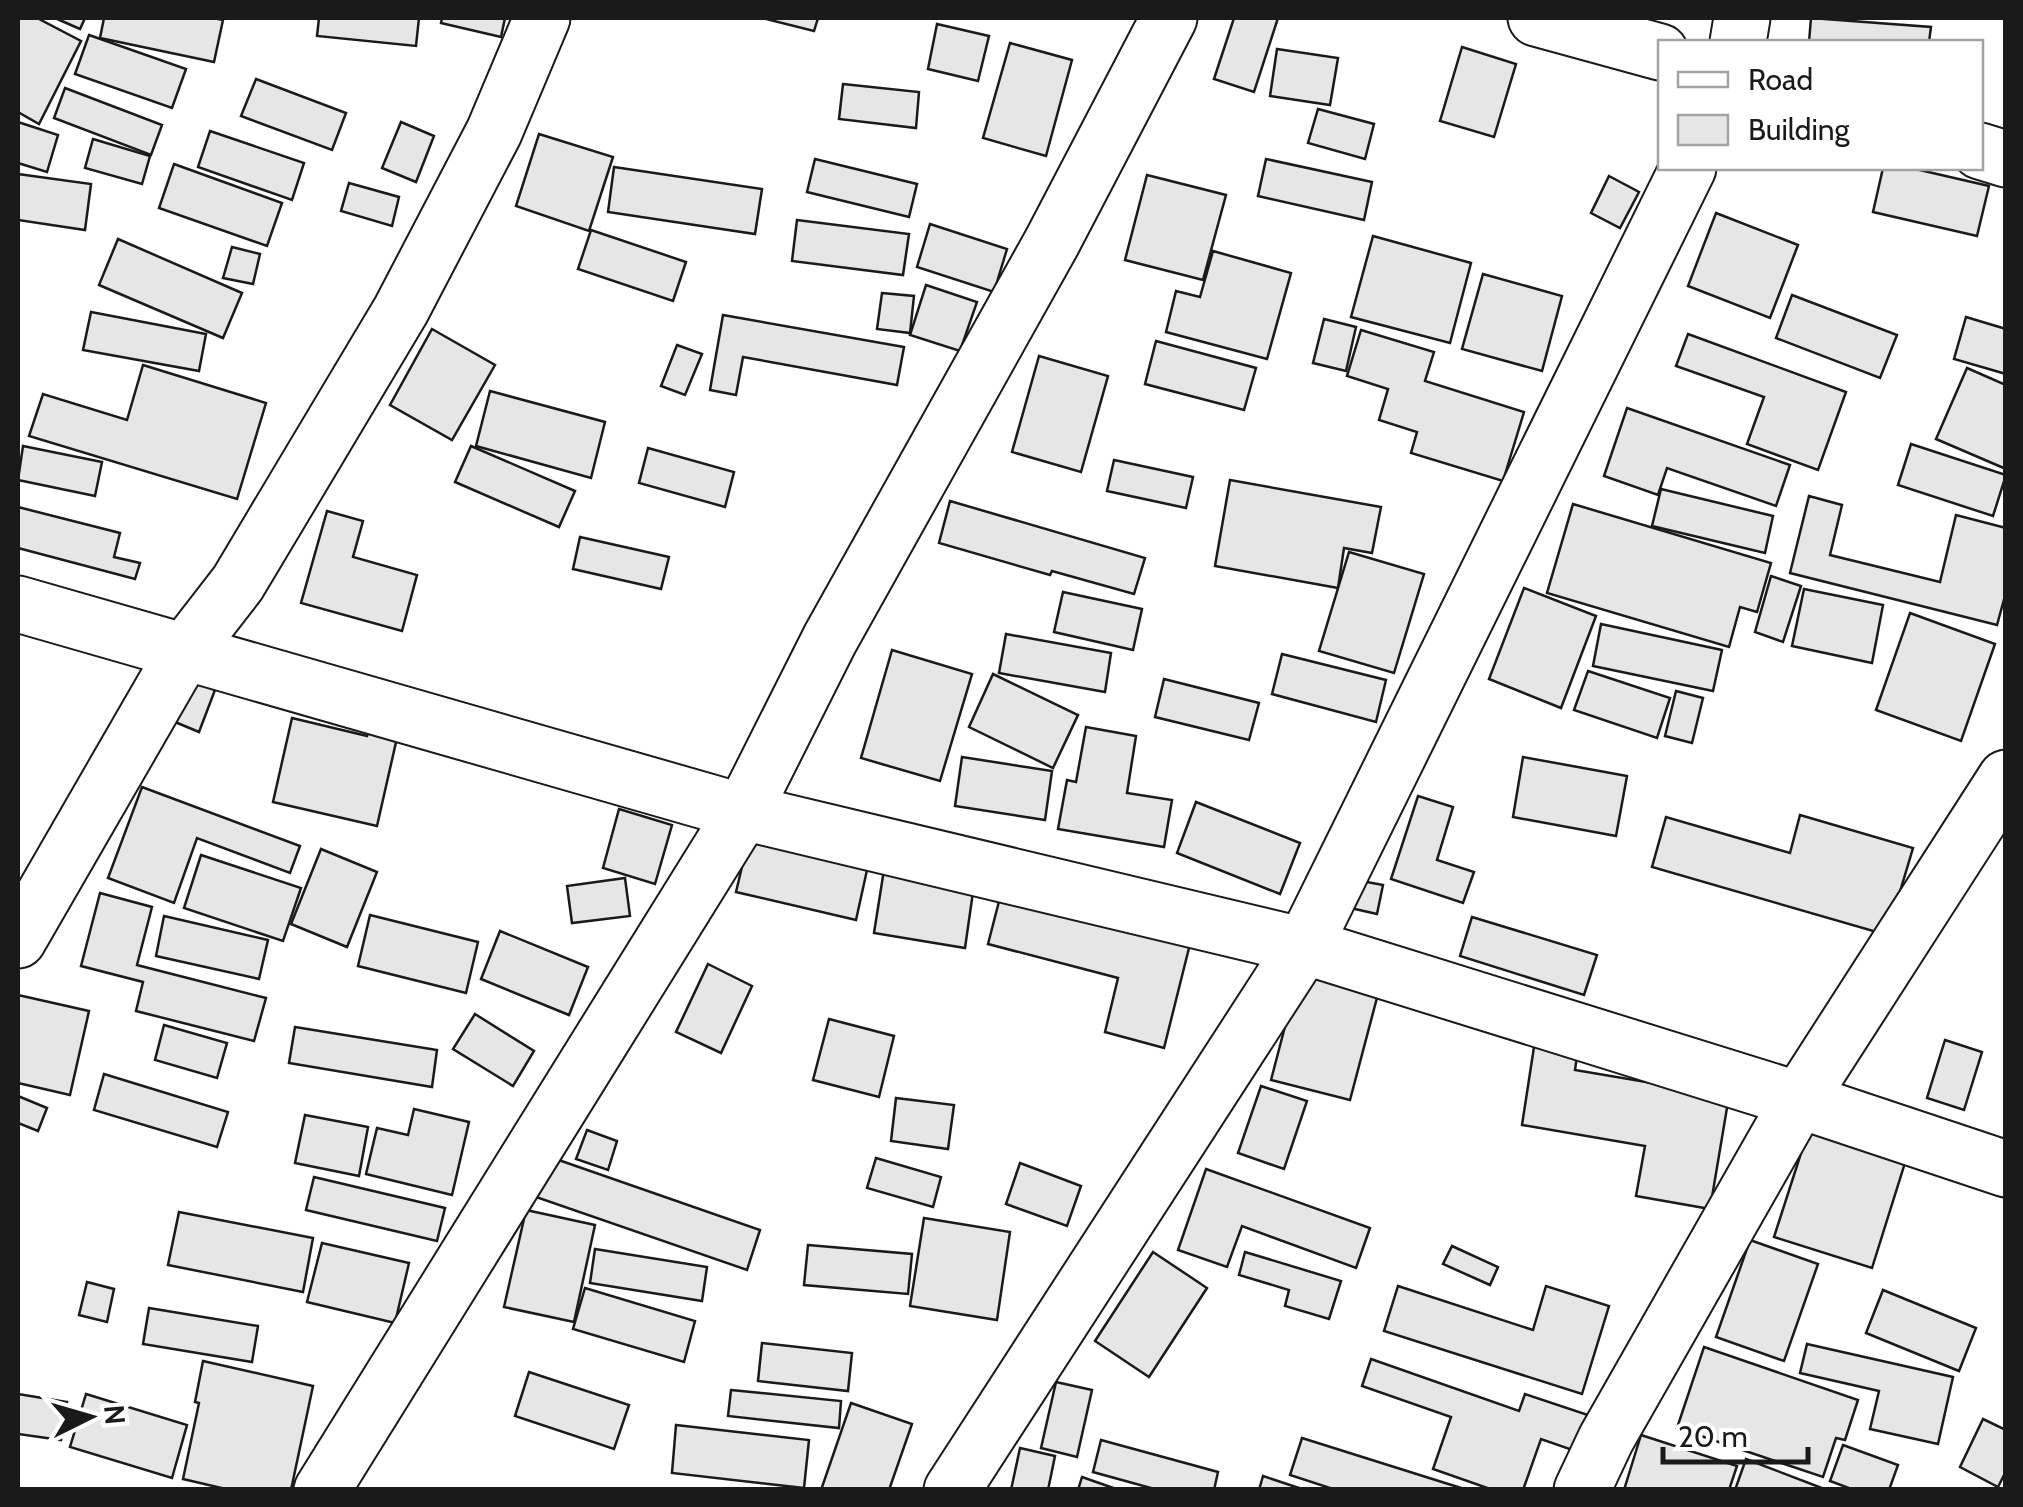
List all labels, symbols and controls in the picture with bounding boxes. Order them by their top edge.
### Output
legend [1658,40,1983,170]
text: Road [1748,61,1813,98]
text: Building [1748,111,1851,148]
north arrow [40,1367,140,1467]
scale bar [1663,1402,1808,1464]
text: N [97,1403,133,1426]
text: 20 m [1678,1418,1748,1455]

